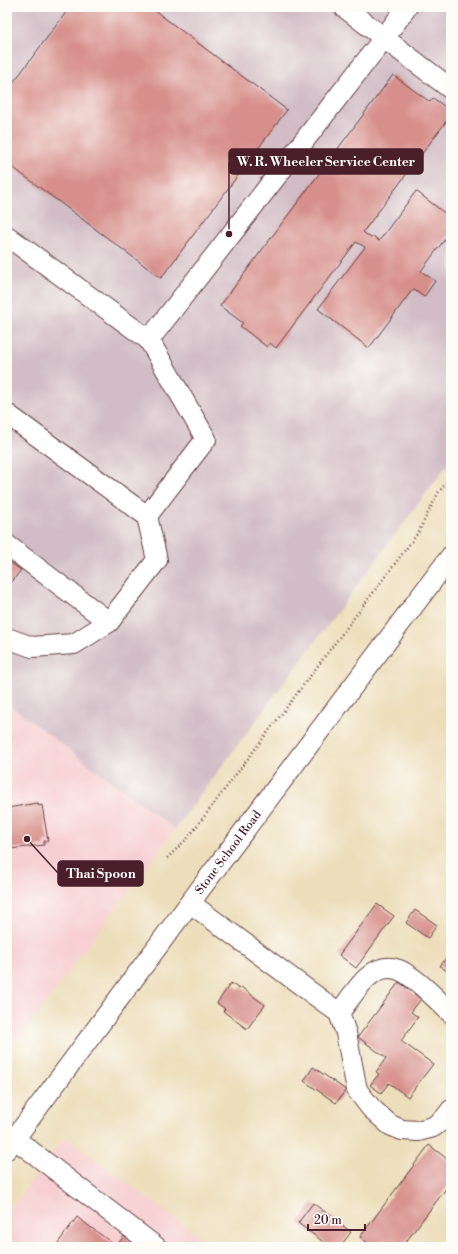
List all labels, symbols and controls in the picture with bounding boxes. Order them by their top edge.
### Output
callout: W. R. Wheeler Service Center [229,149,423,174]
text: W. R. Wheeler Service Center [236,154,416,170]
street label: Stone School Road [192,808,265,897]
callout: Thai Spoon [58,861,143,886]
text: Thai Spoon [66,866,136,882]
scale bar [308,1206,365,1232]
text: 20 m [314,1213,342,1228]

